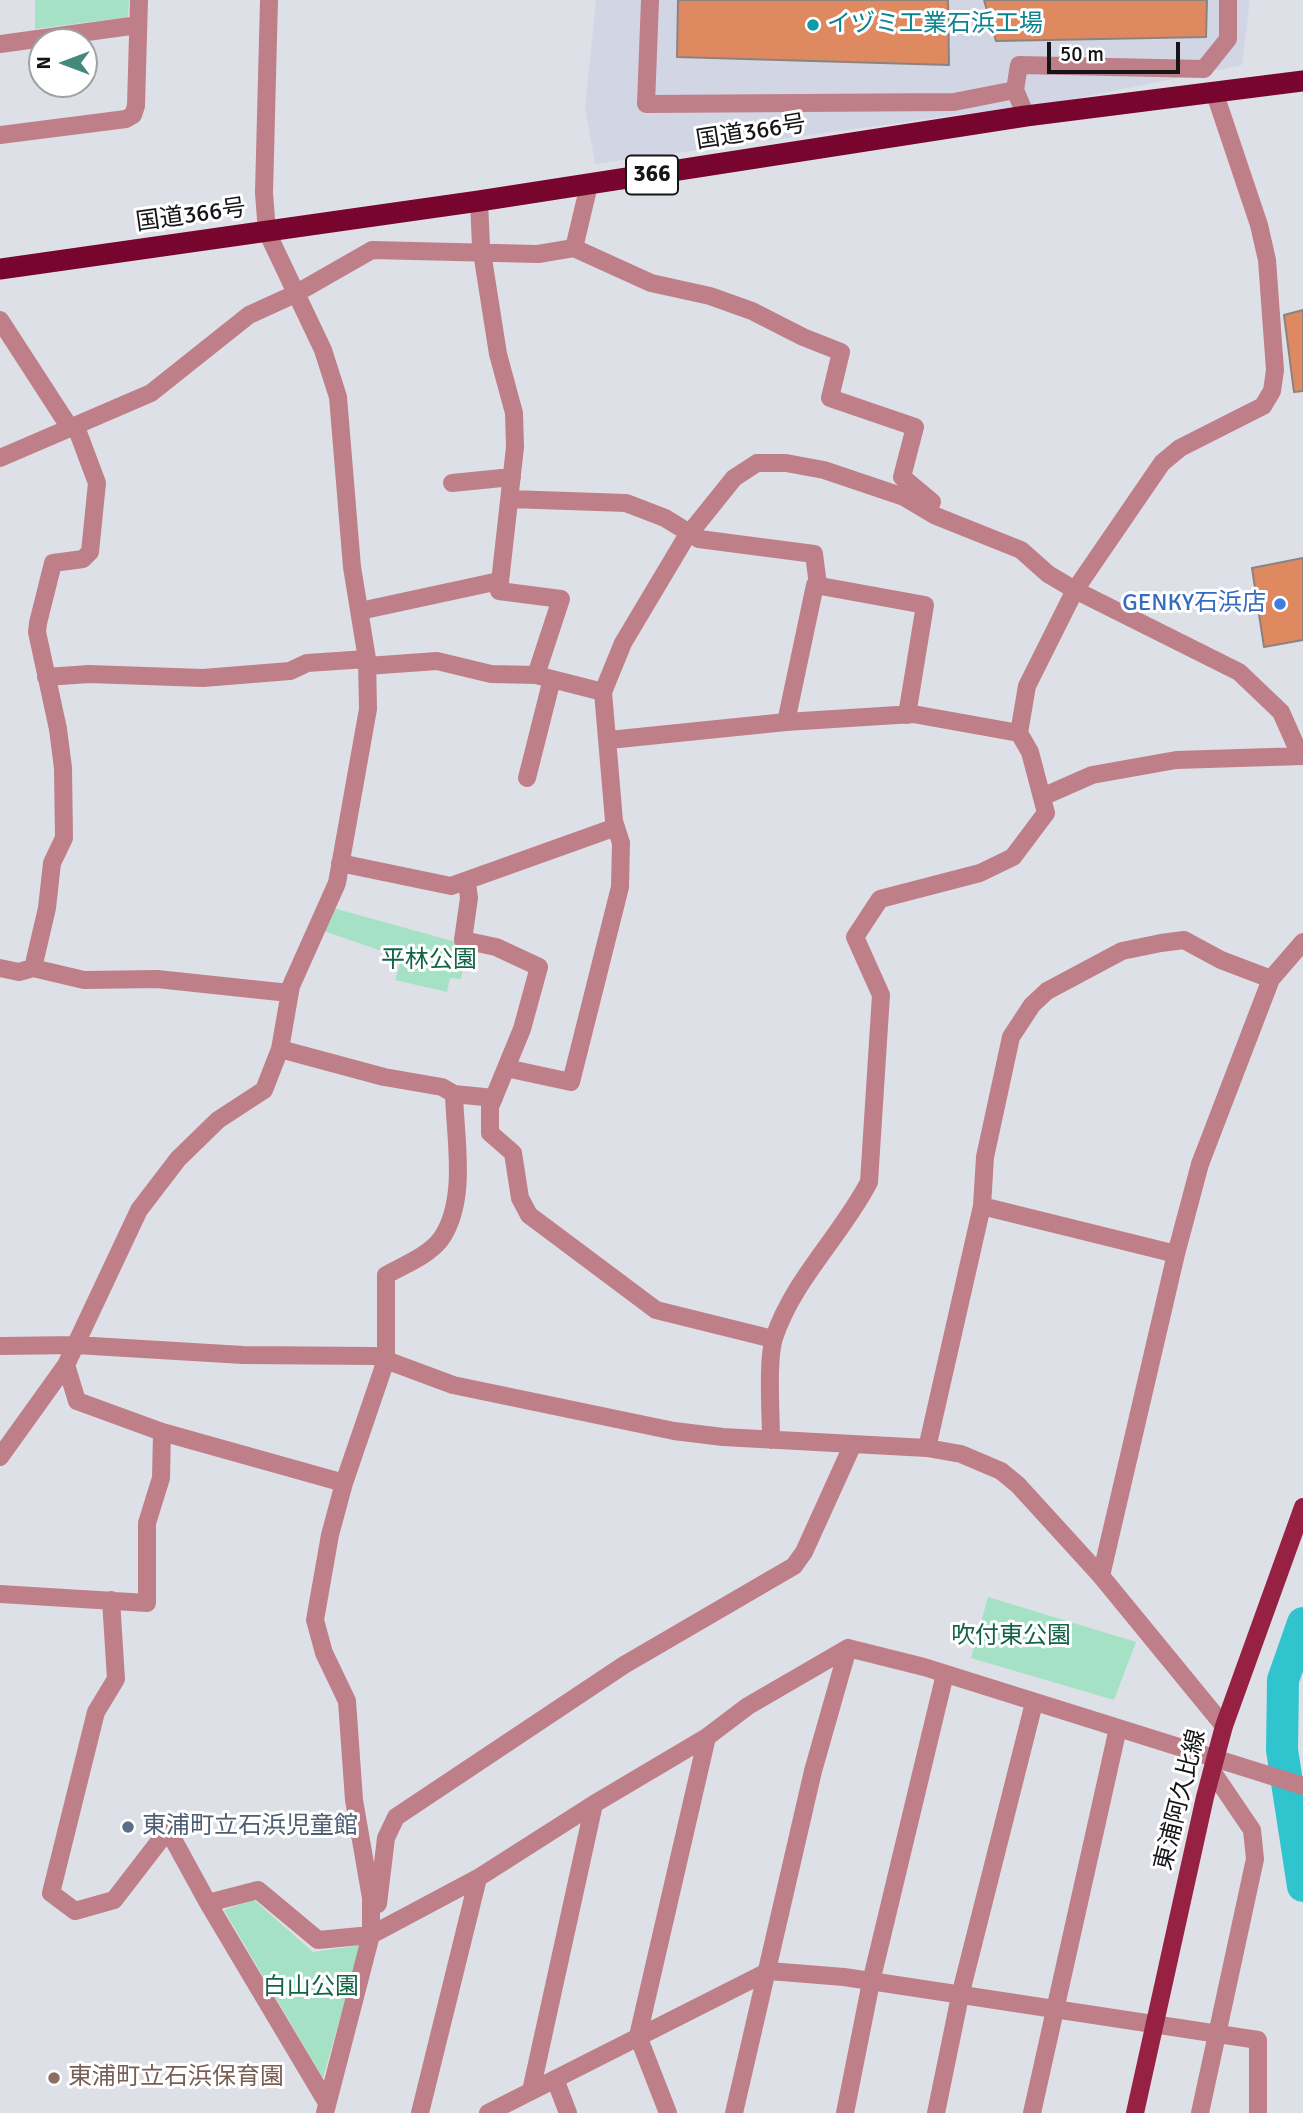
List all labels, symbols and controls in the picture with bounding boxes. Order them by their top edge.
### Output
place label: イヅミ工業石浜工場 [827,11,1043,39]
marker: イヅミ工業石浜工場 [805,17,821,33]
north arrow [28,28,98,98]
scale bar [1051,28,1184,72]
text: 50 m [1060,41,1104,67]
text: N [32,56,56,70]
street label: 国道366号 [694,110,808,156]
road number: 366 [626,156,678,194]
street label: 国道366号 [134,194,248,238]
place label: GENKY石浜店 [1122,590,1266,618]
marker: GENKY石浜店 [1272,596,1288,612]
park label: 平林公園 [381,947,477,975]
park label: 吹付東公園 [951,1623,1071,1651]
street label: 東浦阿久比線 [1150,1727,1212,1873]
place label: 東浦町立石浜児童館 [142,1813,358,1841]
marker: 東浦町立石浜児童館 [120,1819,136,1835]
park label: 白山公園 [263,1974,359,2002]
place label: 東浦町立石浜保育園 [68,2064,284,2092]
marker: 東浦町立石浜保育園 [46,2070,62,2086]

